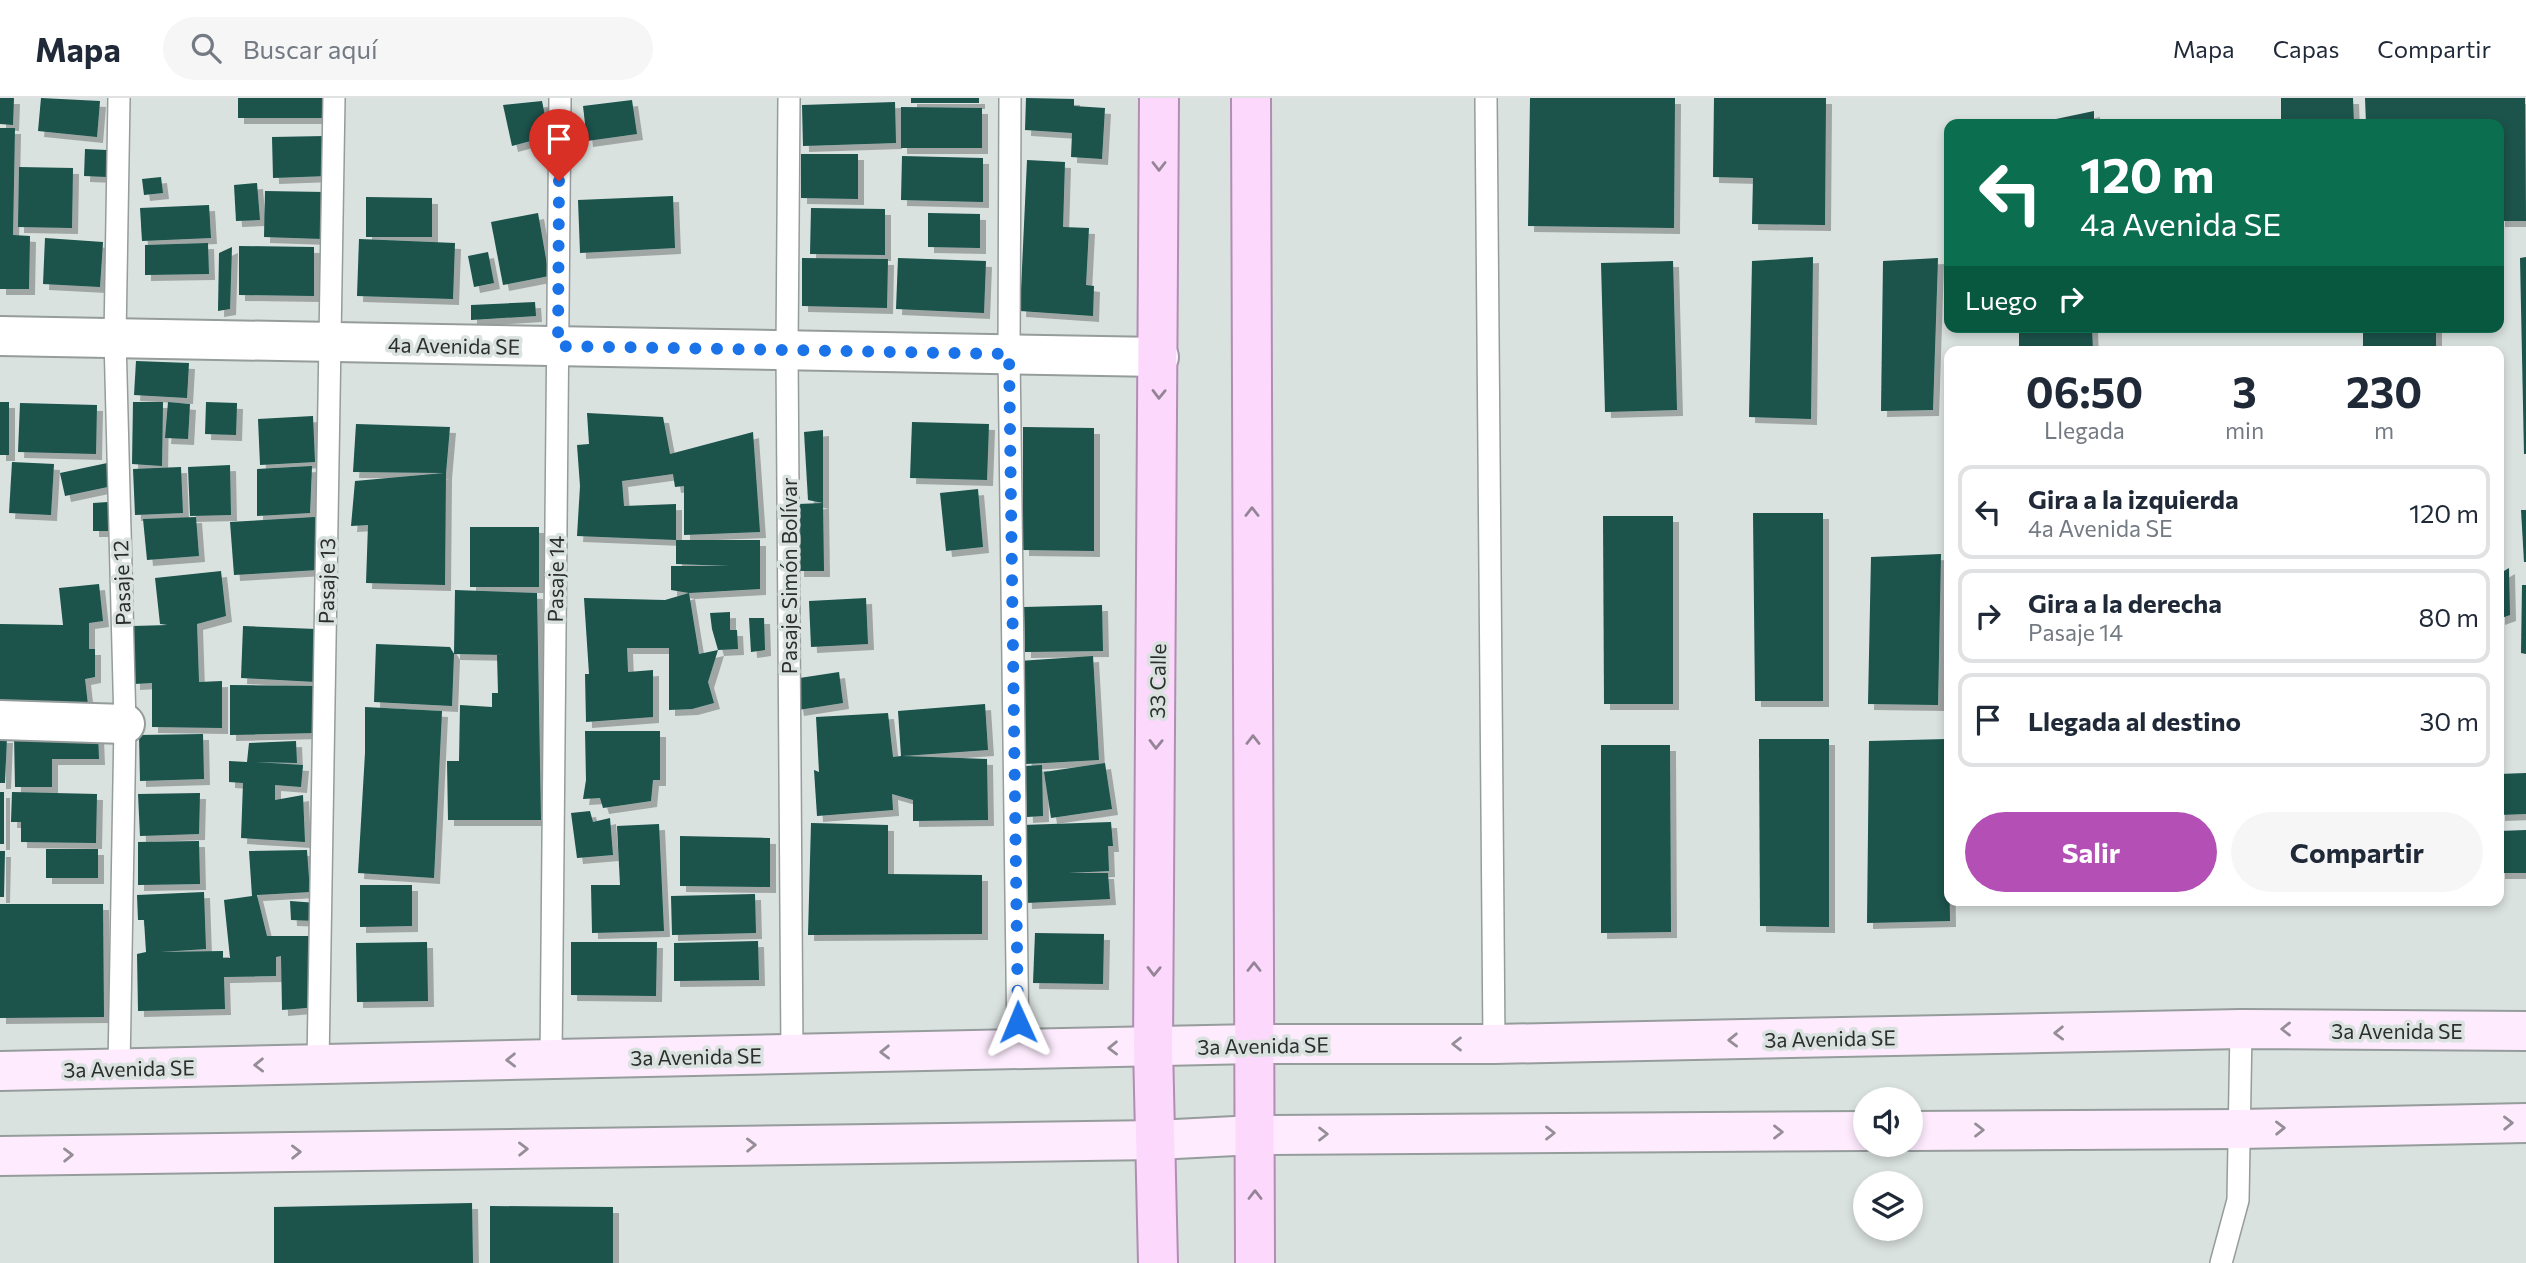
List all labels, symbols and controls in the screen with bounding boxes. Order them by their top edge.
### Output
search box [163,17,653,80]
text: Mapa [35,28,121,69]
icon: search [187,29,225,67]
text: Buscar aquí [243,33,378,64]
text: Mapa [2173,34,2235,63]
text: Capas [2273,34,2339,63]
text: Compartir [2377,34,2491,63]
pin [529,109,589,181]
icon: arrive [540,120,578,158]
text: 120 m [2080,143,2214,203]
icon: left [1965,147,2056,238]
one-way arrow [1151,161,1167,172]
text: 4a Avenida SE [2080,203,2281,243]
icon: right [2052,280,2090,318]
text: Luego [1965,284,2038,315]
street label: 4a Avenida SE [388,331,520,359]
text: 06:50 [2026,365,2143,417]
text: 3 [2232,365,2257,417]
text: 230 [2346,365,2422,417]
one-way arrow [1151,389,1167,399]
text: Llegada [2044,416,2125,444]
text: min [2225,416,2264,444]
text: m [2374,416,2394,444]
street label: Pasaje Simón Bolívar [776,478,801,674]
text: Gira a la izquierda [2028,483,2239,514]
icon: left [1969,493,2007,531]
text: 120 m [2409,497,2479,528]
one-way arrow [1244,507,1260,517]
text: 4a Avenida SE [2028,514,2173,542]
street label: Pasaje 14 [542,535,568,623]
street label: Pasaje 13 [313,538,339,624]
street label: Pasaje 12 [107,540,135,626]
text: Gira a la derecha [2028,587,2222,618]
icon: right [1969,597,2007,635]
text: 80 m [2419,601,2479,632]
text: Pasaje 14 [2028,618,2123,646]
street label: 33 Calle [1144,643,1170,719]
icon: arrive [1969,701,2007,739]
text: Llegada al destino [2028,705,2241,736]
text: 30 m [2420,705,2479,736]
one-way arrow [1245,734,1261,745]
one-way arrow [1148,739,1164,749]
button: Salir [1965,812,2217,892]
button: Compartir [2231,812,2483,892]
one-way arrow [1246,962,1262,972]
one-way arrow [1146,966,1162,977]
position arrow [981,985,1055,1059]
street label: 3a Avenida SE [2331,1018,2463,1043]
one-way arrow [2281,1021,2291,1037]
street label: 3a Avenida SE [1764,1024,1896,1052]
one-way arrow [2053,1025,2064,1041]
street label: 3a Avenida SE [1197,1031,1329,1059]
one-way arrow [1728,1032,1739,1047]
one-way arrow [1451,1036,1462,1052]
one-way arrow [1107,1040,1118,1055]
street label: 3a Avenida SE [630,1042,762,1070]
one-way arrow [879,1045,890,1060]
one-way arrow [505,1052,516,1068]
street label: 3a Avenida SE [63,1054,195,1082]
one-way arrow [253,1058,264,1073]
map controls [1853,1087,1923,1241]
button: sound [1853,1087,1923,1157]
one-way arrow [2503,1115,2513,1131]
one-way arrow [2275,1120,2286,1136]
one-way arrow [1974,1122,1985,1138]
one-way arrow [1773,1124,1784,1139]
one-way arrow [1546,1125,1556,1141]
one-way arrow [1318,1126,1329,1142]
one-way arrow [745,1138,756,1153]
one-way arrow [518,1141,529,1156]
one-way arrow [291,1144,301,1160]
one-way arrow [63,1147,74,1163]
button: layers [1853,1171,1923,1241]
one-way arrow [1247,1189,1263,1200]

